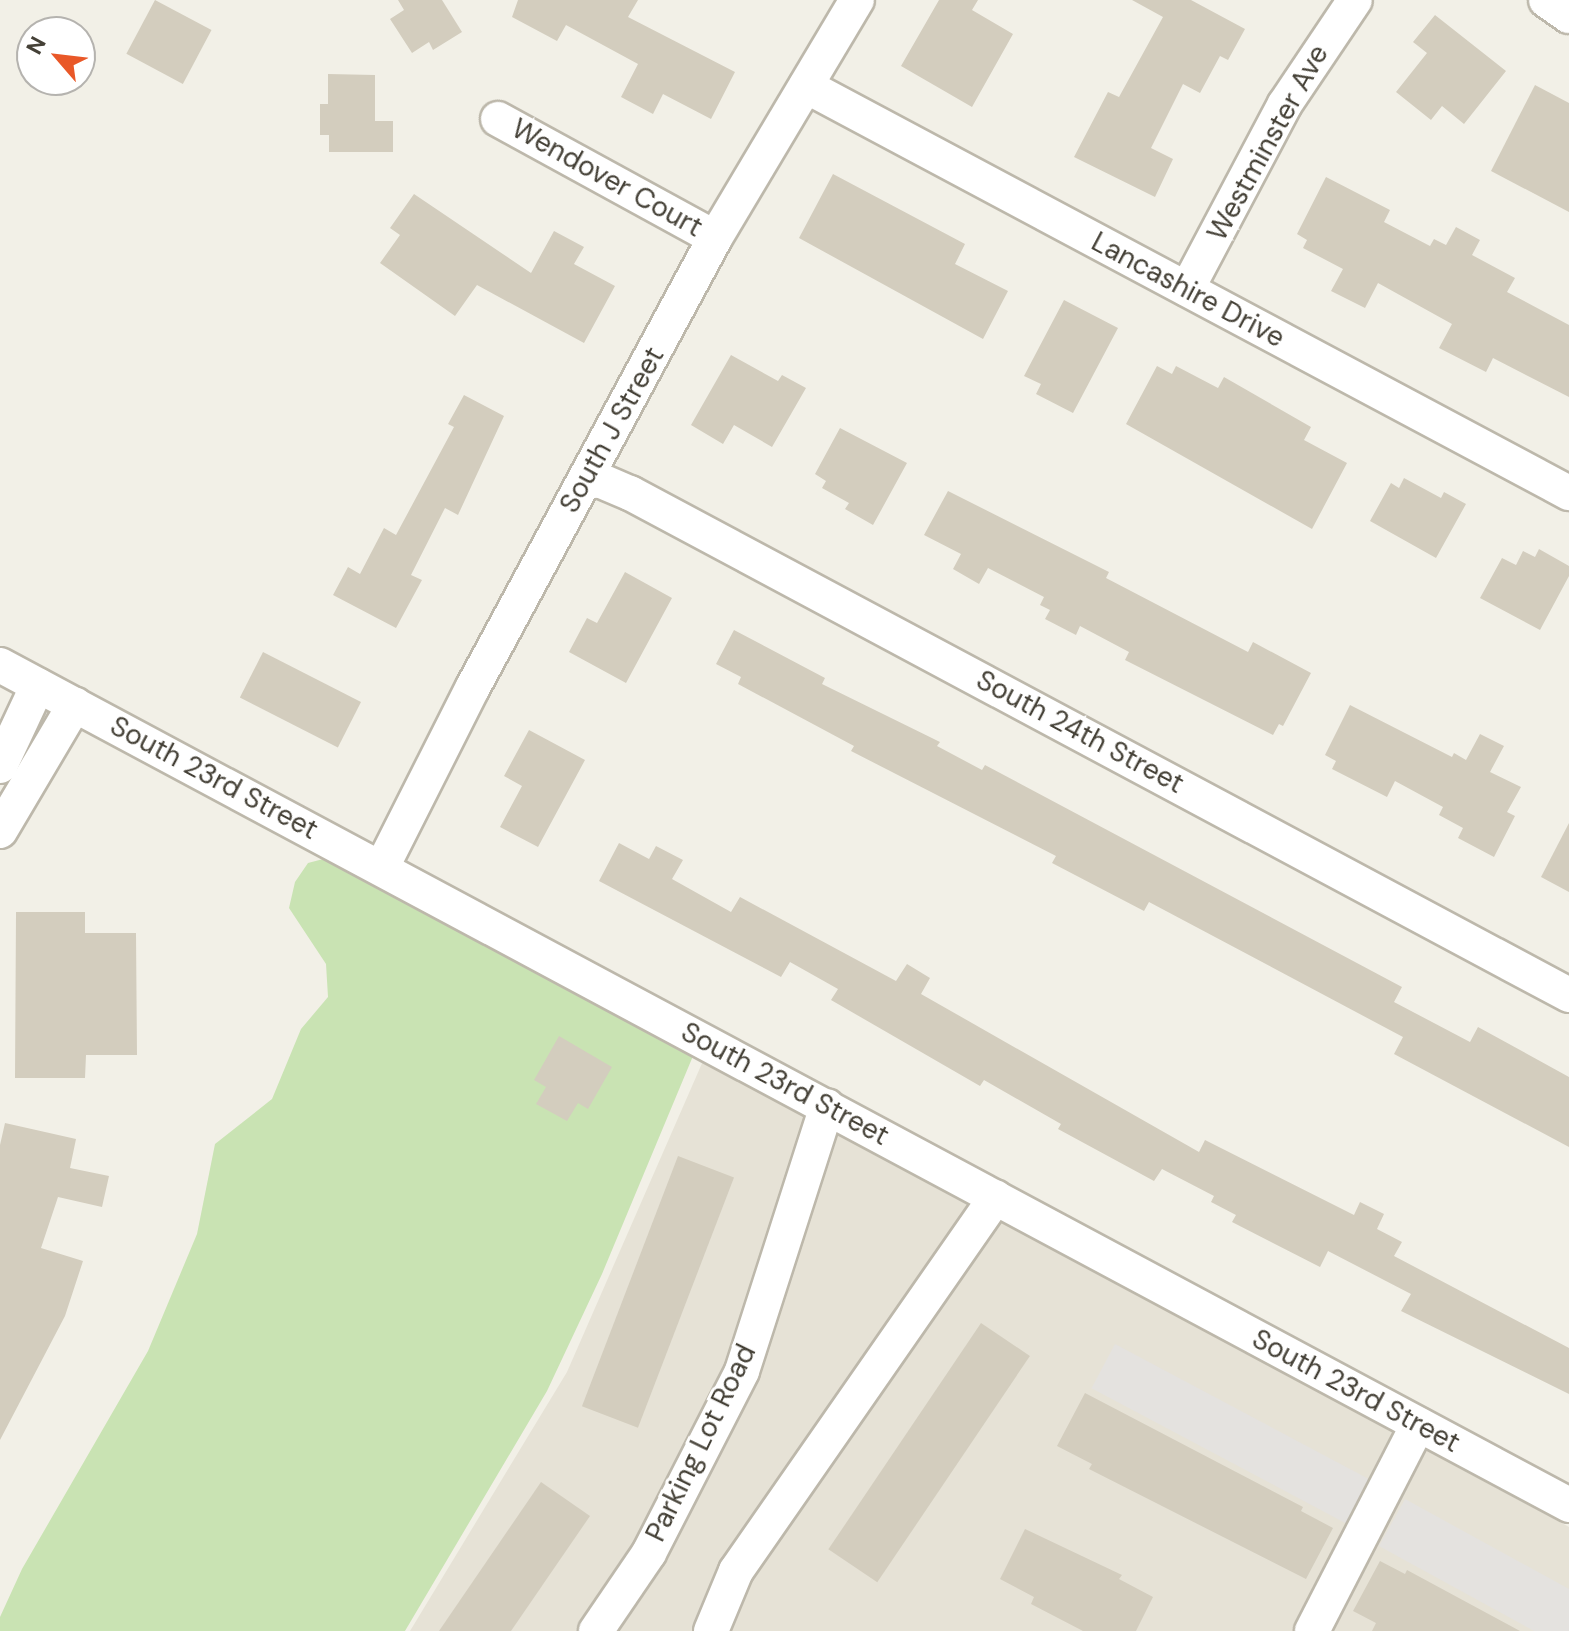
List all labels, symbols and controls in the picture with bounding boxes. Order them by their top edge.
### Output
north arrow [16,16,96,96]
text: N [20,32,53,59]
street label: Westminster Ave [1200,39,1336,247]
street label: Wendover Court [506,112,708,244]
street label: Lancashire Drive [1086,225,1290,355]
street label: South J Street [553,341,671,519]
street label: South 24th Street [971,663,1189,801]
street label: South 23rd Street [104,709,324,847]
street label: South 23rd Street [675,1015,895,1153]
street label: South 23rd Street [1246,1322,1466,1460]
street label: Parking Lot Road [639,1339,763,1547]

